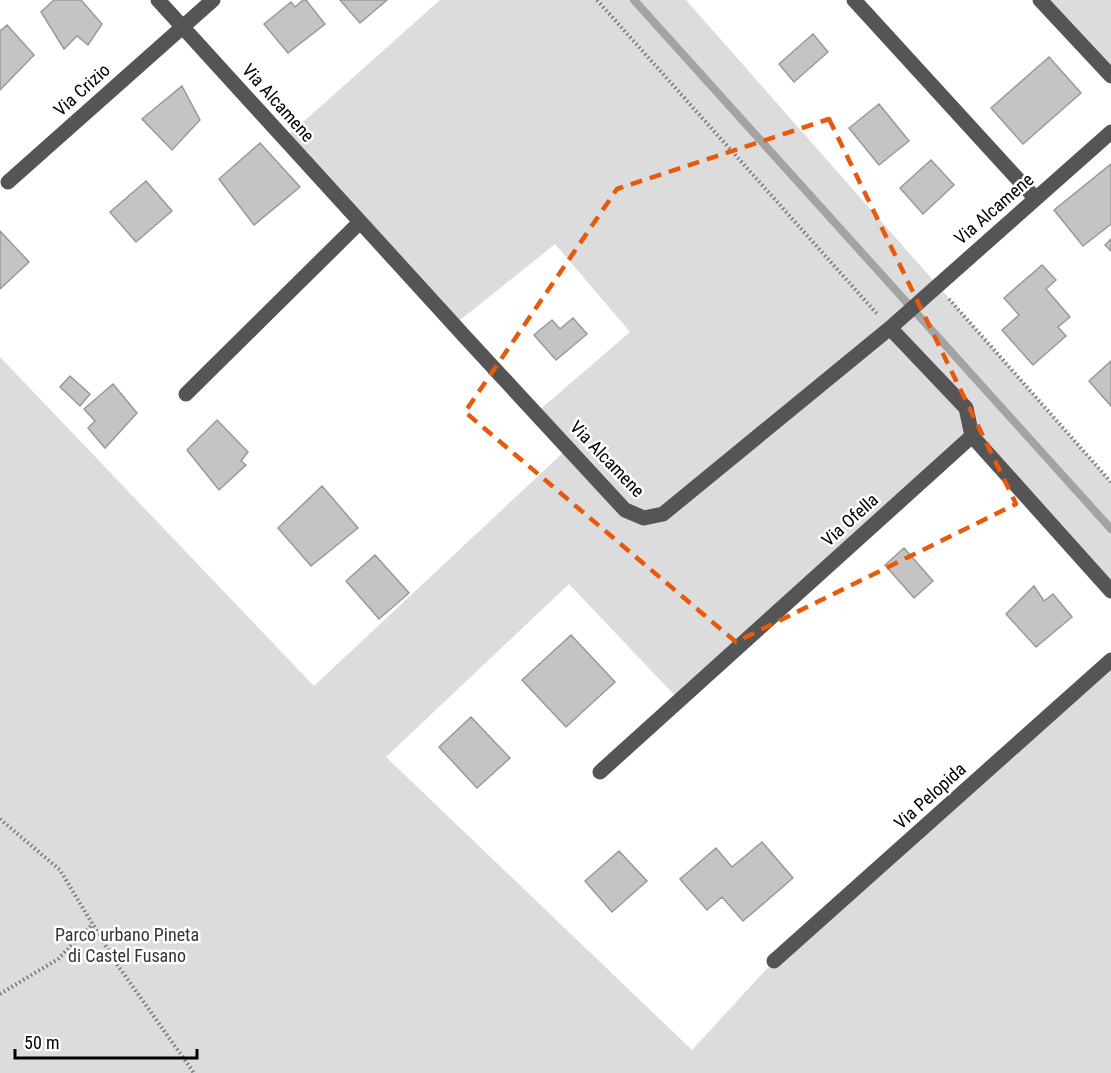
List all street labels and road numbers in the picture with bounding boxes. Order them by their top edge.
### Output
street label: Via Crizio [49,59,114,120]
street label: Via Alcamene [238,59,319,146]
street label: Via Alcamene [950,169,1037,249]
street label: Via Alcamene [566,416,649,501]
street label: Via Ofella [817,489,882,550]
street label: Via Pelopida [890,758,970,833]

